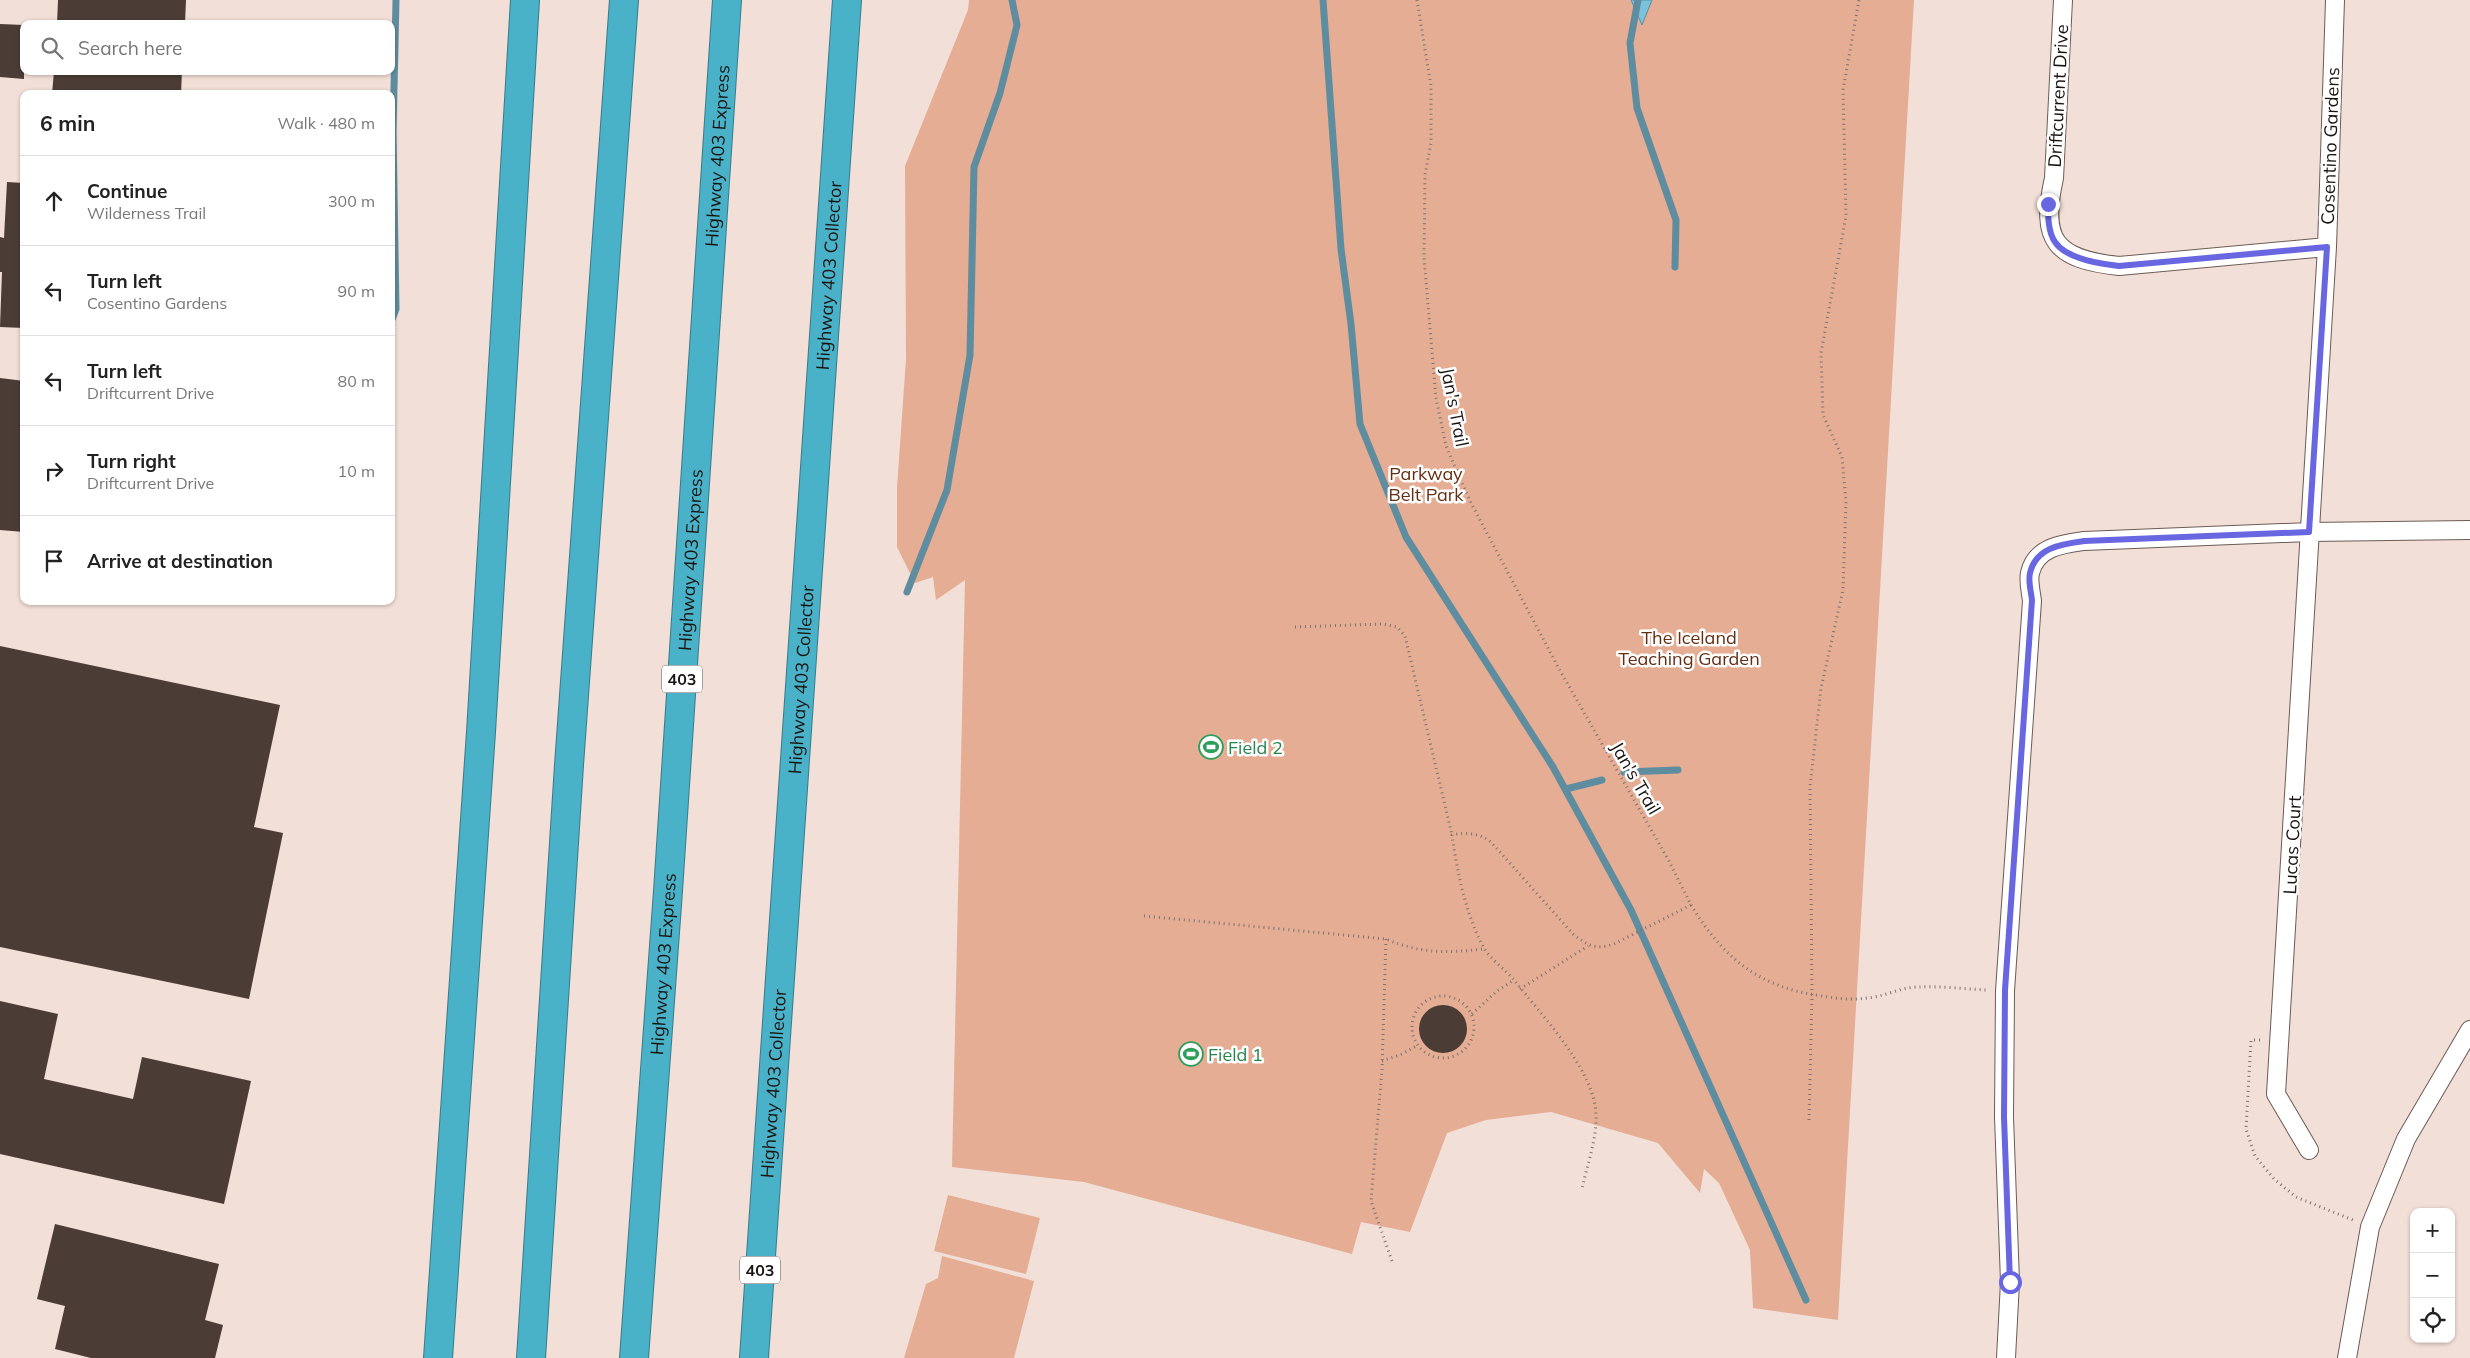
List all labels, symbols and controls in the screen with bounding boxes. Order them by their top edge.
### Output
search box [20,20,395,75]
street label: Driftcurrent Drive [2043,24,2073,168]
icon: search [38,34,66,62]
text: Search here [78,36,182,60]
street label: Highway 403 Express [699,64,734,247]
street label: Cosentino Gardens [2316,67,2344,225]
text: 6 min [40,110,95,136]
text: Walk · 480 m [277,113,375,133]
text: Continue [87,179,167,203]
street label: Highway 403 Collector [810,180,846,371]
icon: ahead [40,187,68,215]
text: 300 m [328,191,375,211]
route end [2037,193,2060,216]
text: Wilderness Trail [87,203,206,223]
text: Turn left [87,269,162,293]
icon: left [40,277,68,305]
text: 90 m [338,281,375,301]
text: Cosentino Gardens [87,293,227,313]
text: Turn left [87,359,162,383]
street label: Jan's Trail [1436,365,1474,449]
icon: left [40,367,68,395]
text: 80 m [338,371,375,391]
text: Driftcurrent Drive [87,383,214,403]
text: Turn right [87,449,176,473]
icon: right [40,457,68,485]
text: 10 m [338,461,375,481]
park label: Parkway Belt Park [1388,462,1464,506]
street label: Highway 403 Express [672,468,707,652]
text: Driftcurrent Drive [87,473,214,493]
icon: arrive [40,547,68,575]
text: Arrive at destination [87,549,273,573]
street label: Highway 403 Collector [783,584,818,775]
park label: The Iceland Teaching Garden [1618,626,1760,670]
road number: 403 [662,666,702,692]
sports icon: Field 2 [1198,734,1224,760]
place label: Field 2 [1228,736,1283,759]
street label: Jan's Trail [1606,738,1666,818]
street label: Lucas Court [2278,795,2306,895]
street label: Highway 403 Express [645,872,681,1056]
street label: Highway 403 Collector [755,988,791,1179]
sports icon: Field 1 [1178,1041,1204,1067]
place label: Field 1 [1208,1043,1263,1066]
map controls [2410,1208,2455,1343]
button: + [2410,1208,2455,1253]
button: − [2410,1253,2455,1298]
road number: 403 [740,1256,780,1284]
route start [1999,1271,2022,1294]
button: locate [2410,1298,2455,1343]

